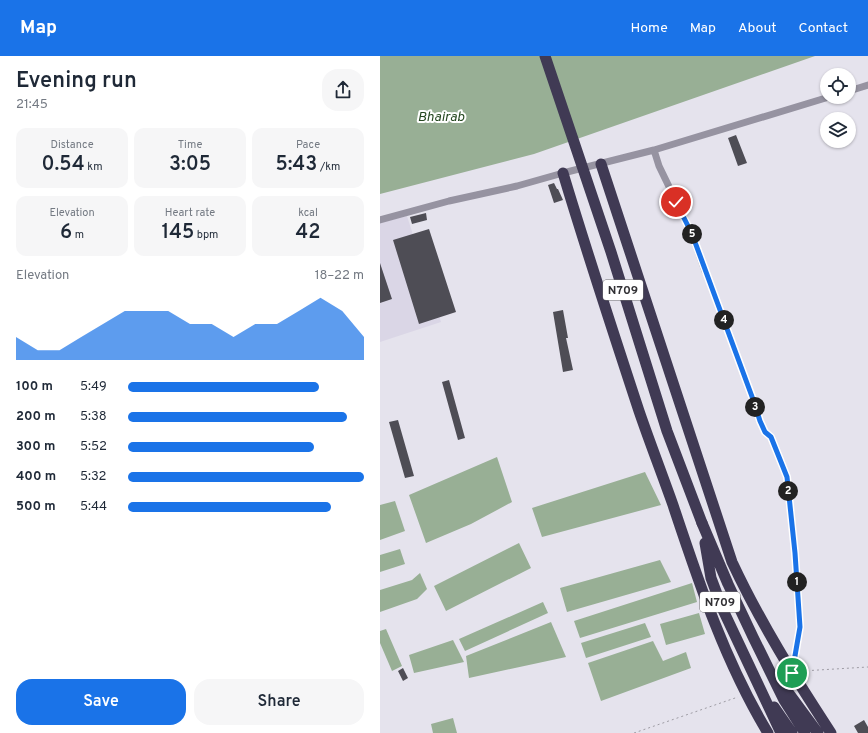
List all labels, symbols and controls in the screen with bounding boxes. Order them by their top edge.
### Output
text: Map [20,16,57,40]
text: Home [631,20,668,37]
text: Map [690,20,716,37]
text: About [738,20,777,37]
text: Contact [799,20,848,37]
text: Evening run [16,68,137,95]
map controls [820,68,856,148]
button: locate [820,68,856,104]
button: share [322,69,364,111]
text: 21:45 [16,97,48,113]
water label: Bhairab [418,109,465,126]
button: layers [820,112,856,148]
text: Distance [50,138,94,152]
text: Time [178,138,202,152]
text: Pace [296,138,320,152]
text: 0.54 [41,152,85,178]
text: 3:05 [169,152,211,178]
text: 5:43 [276,152,317,178]
text: km [85,160,103,174]
text: /km [317,160,340,174]
pin [659,185,693,219]
icon: check [665,191,687,213]
text: Elevation [49,206,95,220]
text: Heart rate [165,206,215,220]
text: kcal [298,206,318,220]
text: 6 [60,220,72,246]
text: 145 [162,220,194,246]
text: 42 [296,220,320,246]
pin: 5 [682,224,702,244]
text: 5 [689,227,695,241]
text: m [72,228,84,242]
text: bpm [194,228,218,242]
text: Elevation [16,268,69,284]
text: 18–22 m [315,268,364,284]
road number: N709 [603,280,643,300]
pin: 4 [714,310,734,330]
text: 4 [720,313,728,327]
text: 100 m [16,379,53,395]
text: 5:49 [80,379,107,395]
pin: 3 [745,397,765,417]
text: 3 [752,400,758,414]
text: 200 m [16,409,56,425]
text: 5:38 [80,409,107,425]
text: 300 m [16,439,55,455]
text: 5:52 [80,439,107,455]
text: 400 m [16,469,56,485]
text: 5:32 [80,469,107,485]
pin: 2 [778,481,798,501]
text: 2 [785,484,791,498]
text: 500 m [16,499,56,515]
text: 5:44 [80,499,107,515]
pin: 1 [787,572,807,592]
text: 1 [795,575,799,589]
road number: N709 [700,592,740,612]
pin [775,656,809,690]
icon: arrive [781,662,803,684]
button: Save [16,679,186,725]
button: Share [194,679,364,725]

